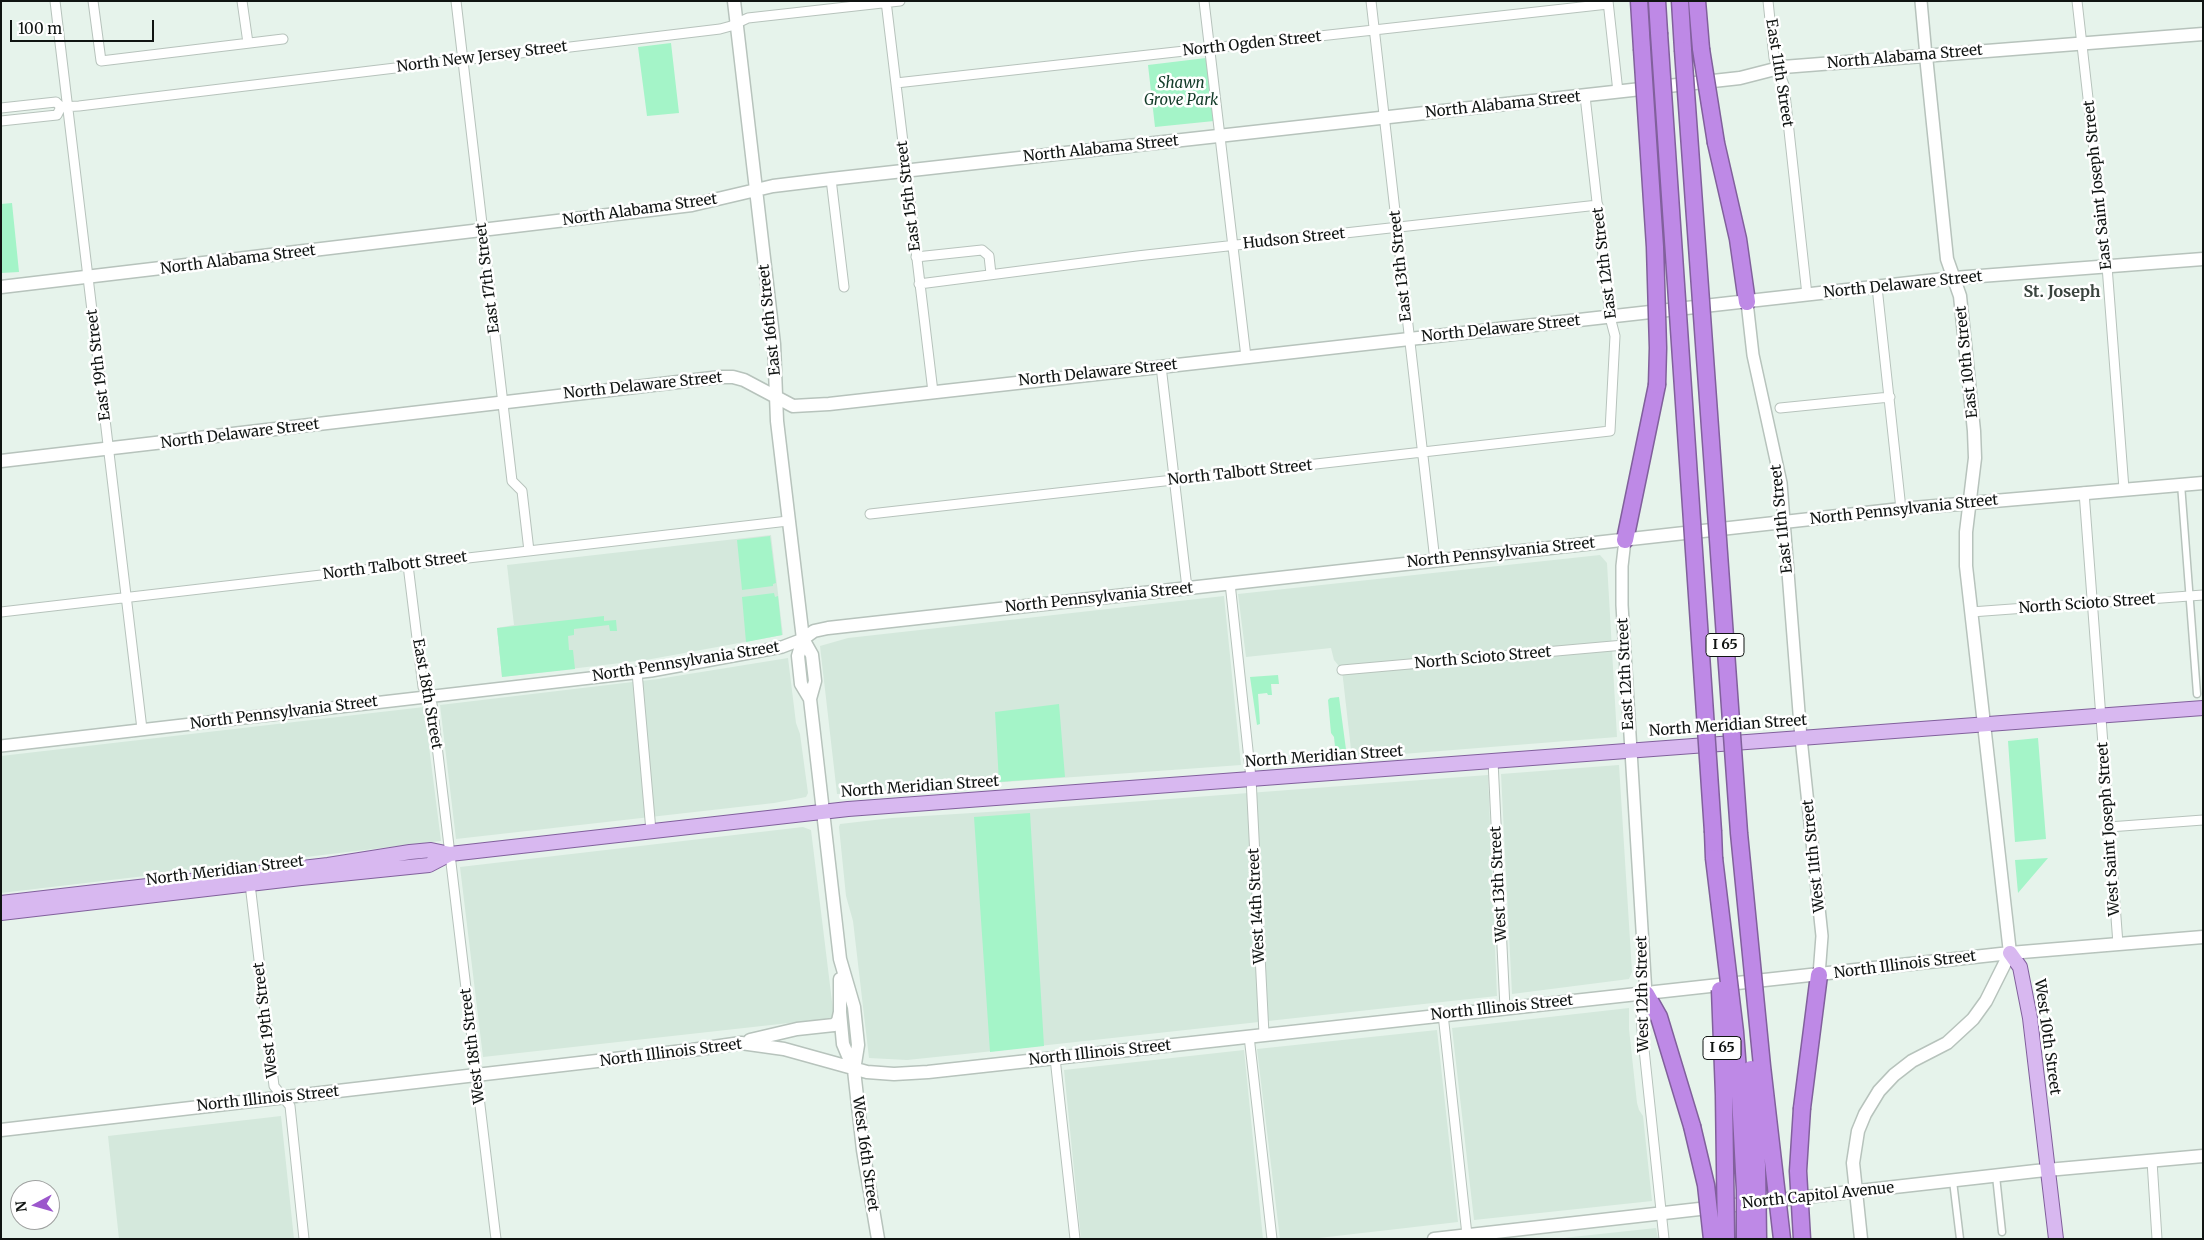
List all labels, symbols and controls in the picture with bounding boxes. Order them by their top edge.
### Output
scale bar [12,10,156,42]
street label: East 11th Street [1762,17,1796,129]
text: 100 m [18,19,62,38]
street label: North Ogden Street [1182,28,1322,60]
street label: North New Jersey Street [396,38,568,76]
street label: North Alabama Street [1826,41,1984,73]
park label: Shawn Grove Park [1144,75,1218,110]
street label: North Alabama Street [1424,88,1582,122]
street label: East Saint Joseph Street [2080,99,2116,271]
street label: North Alabama Street [1022,132,1180,166]
street label: East 15th Street [893,140,925,252]
street label: North Alabama Street [561,190,719,230]
street label: East 12th Street [1589,206,1621,320]
street label: East 13th Street [1386,209,1416,323]
street label: East 17th Street [472,222,504,334]
street label: Hudson Street [1242,225,1346,253]
street label: North Alabama Street [159,242,317,278]
street label: East 16th Street [755,263,785,377]
street label: North Delaware Street [1823,268,1983,302]
district label: St. Joseph [2024,282,2100,302]
street label: East 10th Street [1952,305,1982,419]
street label: East 19th Street [83,308,115,422]
street label: North Delaware Street [1421,312,1581,346]
street label: North Delaware Street [1018,356,1178,390]
street label: North Delaware Street [563,369,723,403]
street label: North Delaware Street [160,415,320,453]
street label: North Talbott Street [1167,456,1313,490]
street label: East 11th Street [1767,464,1797,574]
street label: North Pennsylvania Street [1809,491,1999,529]
street label: North Pennsylvania Street [1406,534,1596,572]
street label: North Talbott Street [322,548,468,584]
street label: North Pennsylvania Street [1004,579,1194,617]
street label: North Scioto Street [2018,590,2156,618]
street label: East 12th Street [1614,617,1638,731]
road number: I 65 [1706,634,1744,656]
street label: East 18th Street [408,637,446,751]
street label: North Pennsylvania Street [591,638,781,686]
street label: North Scioto Street [1414,643,1552,673]
street label: North Pennsylvania Street [189,693,379,733]
street label: North Meridian Street [1648,711,1808,741]
street label: West Saint Joseph Street [2094,741,2124,917]
street label: North Meridian Street [1244,742,1404,772]
street label: North Meridian Street [840,772,1000,802]
street label: West 11th Street [1799,798,1829,914]
street label: West 13th Street [1487,826,1511,942]
street label: West 14th Street [1245,848,1269,964]
street label: North Meridian Street [145,852,305,890]
street label: West 12th Street [1633,936,1653,1052]
street label: North Illinois Street [1833,947,1977,983]
street label: West 19th Street [250,961,282,1079]
street label: West 10th Street [2030,978,2064,1096]
street label: West 18th Street [457,987,489,1105]
street label: North Illinois Street [1430,992,1574,1024]
street label: North Illinois Street [599,1035,743,1071]
road number: I 65 [1703,1036,1741,1060]
street label: North Illinois Street [1028,1037,1172,1069]
street label: North Illinois Street [196,1083,340,1115]
street label: West 16th Street [848,1095,882,1213]
street label: North Capitol Avenue [1741,1179,1895,1213]
north arrow [10,1180,60,1230]
text: N [12,1200,31,1213]

